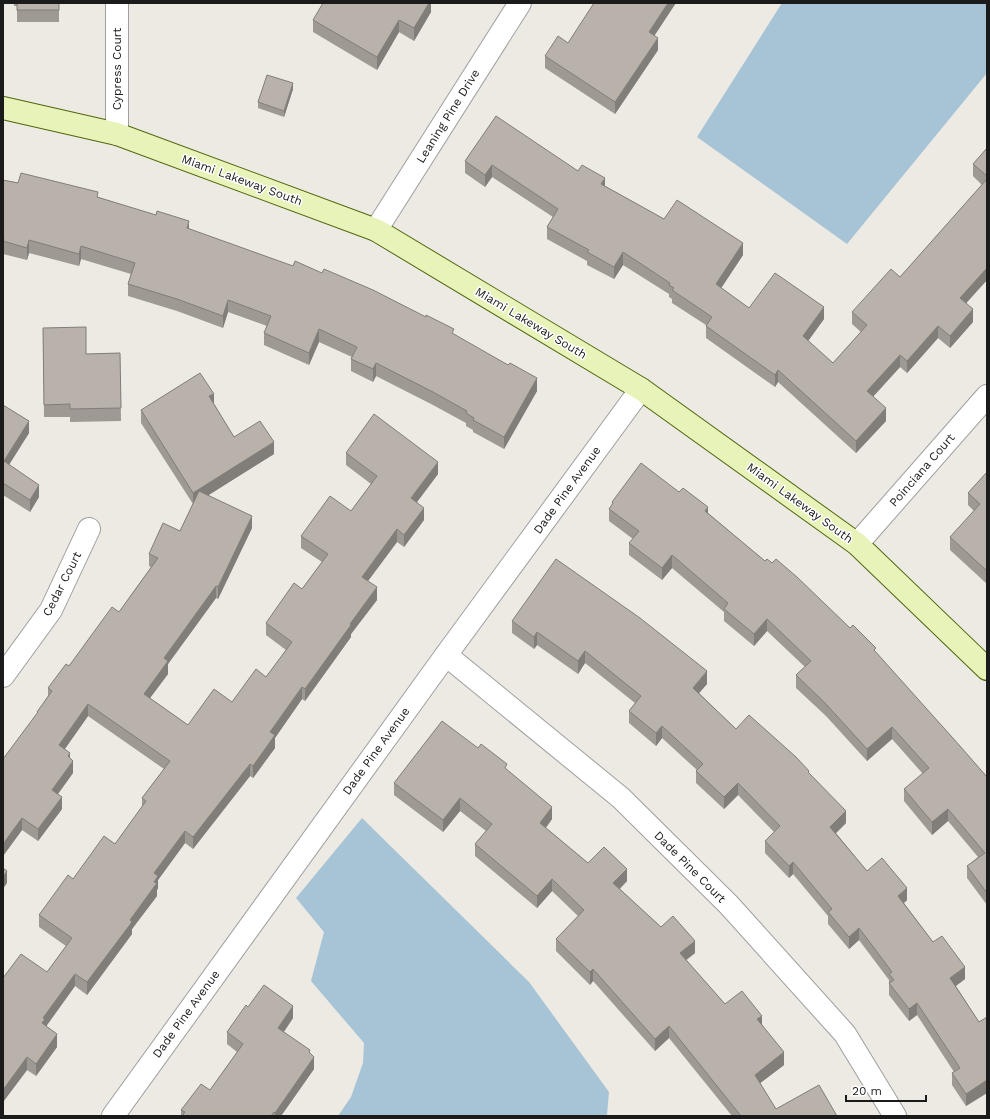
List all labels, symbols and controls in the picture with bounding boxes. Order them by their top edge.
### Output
street label: Cypress Court [110,28,124,110]
street label: Leaning Pine Drive [413,66,483,166]
street label: Miami Lakeway South [180,152,304,208]
street label: Miami Lakeway South [473,284,589,362]
street label: Poinciana Court [886,431,958,509]
street label: Dade Pine Avenue [531,443,604,537]
street label: Miami Lakeway South [744,460,856,546]
street label: Cedar Court [40,549,84,619]
street label: Dade Pine Avenue [340,704,413,798]
street label: Dade Pine Court [651,828,729,906]
street label: Dade Pine Avenue [150,967,223,1061]
scale bar [846,1077,926,1103]
text: 20 m [852,1084,882,1098]

